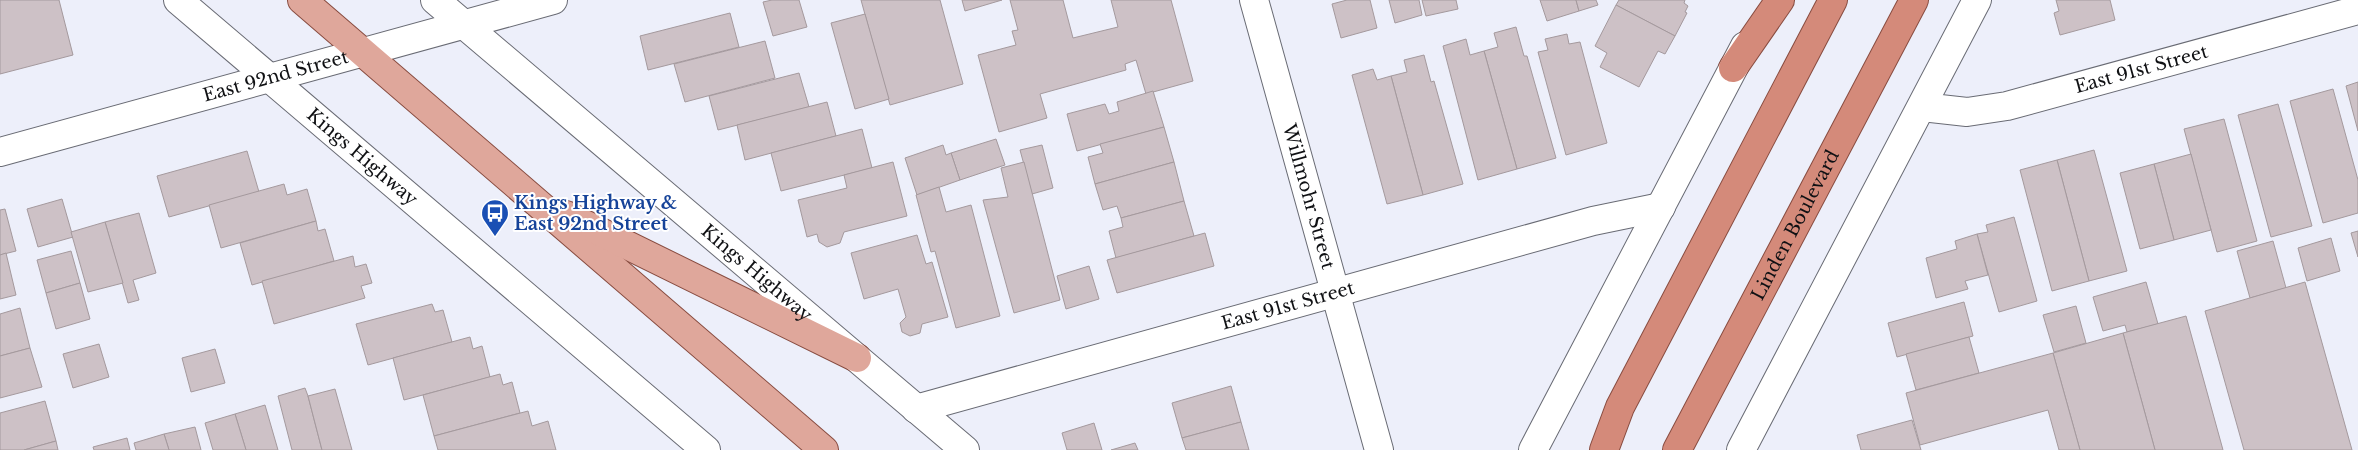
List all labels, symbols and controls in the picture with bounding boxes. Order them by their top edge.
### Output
street label: East 91st Street [2072,40,2211,98]
street label: East 92nd Street [201,46,351,107]
street label: Kings Highway [302,104,422,211]
street label: Willmohr Street [1278,120,1339,272]
street label: Linden Boulevard [1747,146,1844,304]
place label: Kings Highway & East 92nd Street [514,192,677,235]
bus stop icon: Kings Highway & East 92nd Street [480,198,510,237]
street label: Kings Highway [697,220,817,327]
street label: East 91st Street [1219,277,1357,335]

